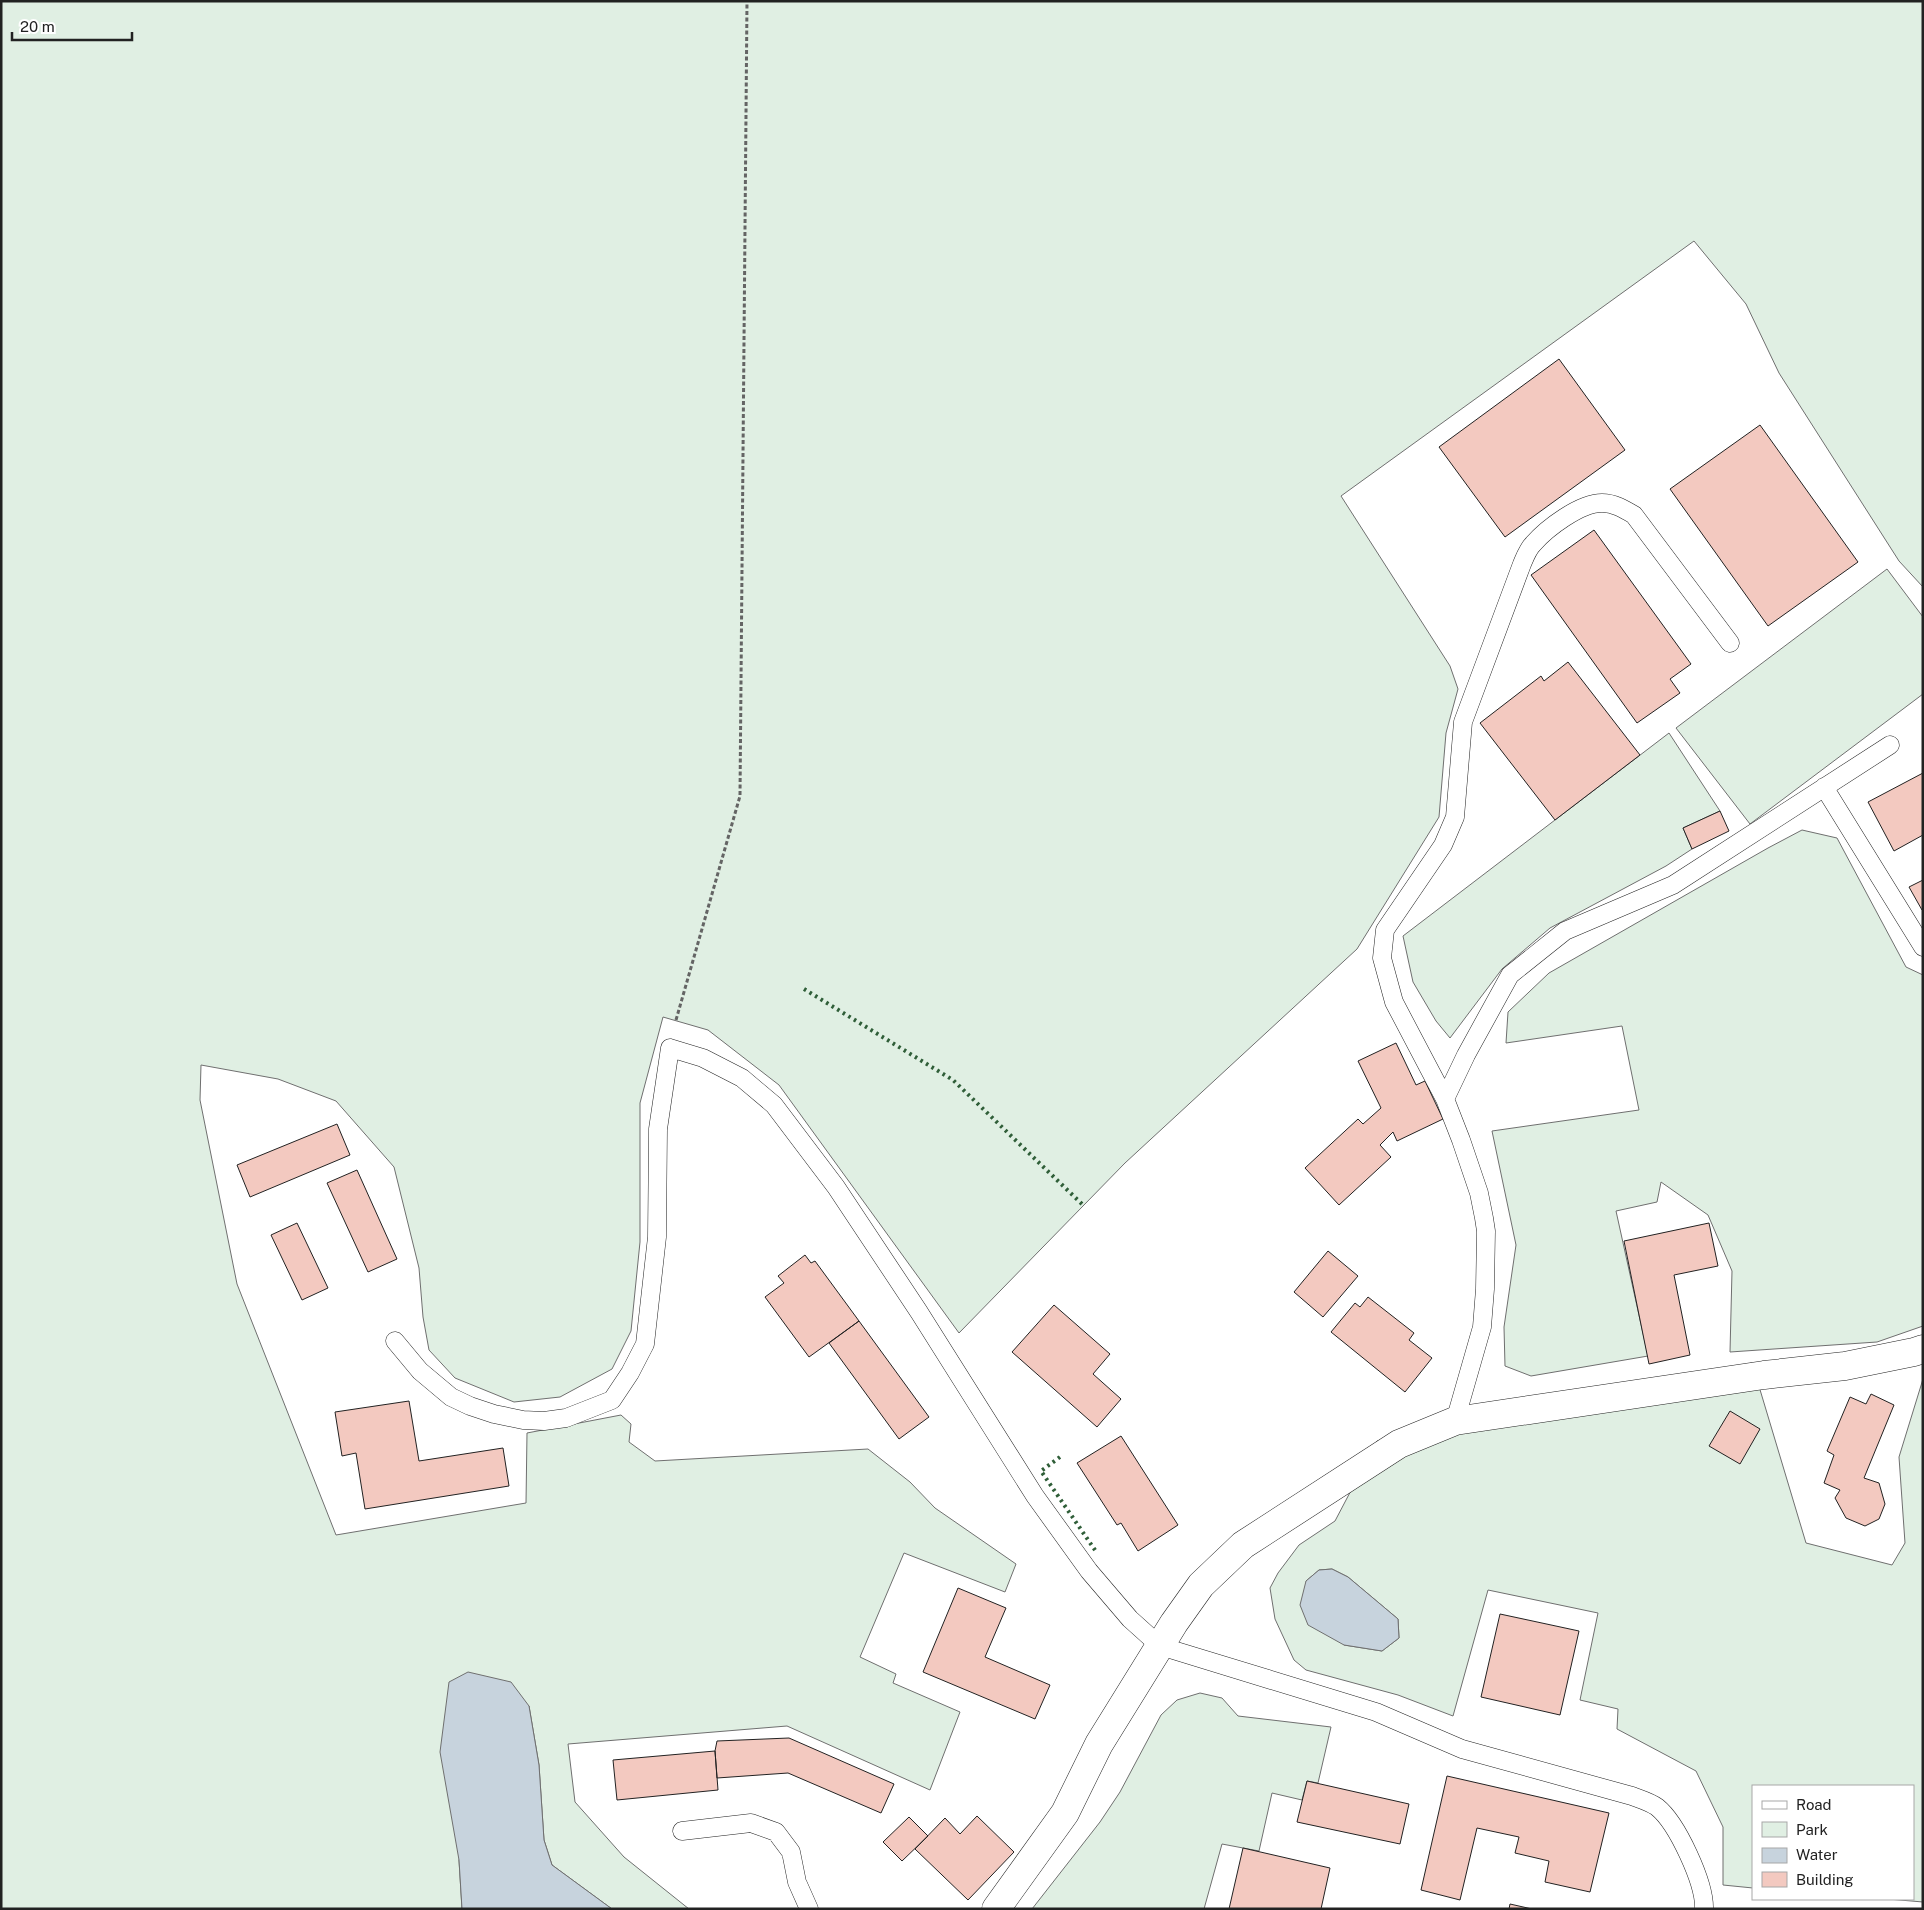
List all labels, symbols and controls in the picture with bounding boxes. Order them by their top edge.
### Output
scale bar [12,10,132,42]
text: 20 m [20,18,55,35]
legend [1752,1785,1914,1900]
text: Road [1796,1796,1832,1813]
text: Park [1796,1821,1828,1838]
text: Water [1796,1846,1838,1863]
text: Building [1796,1871,1854,1888]

